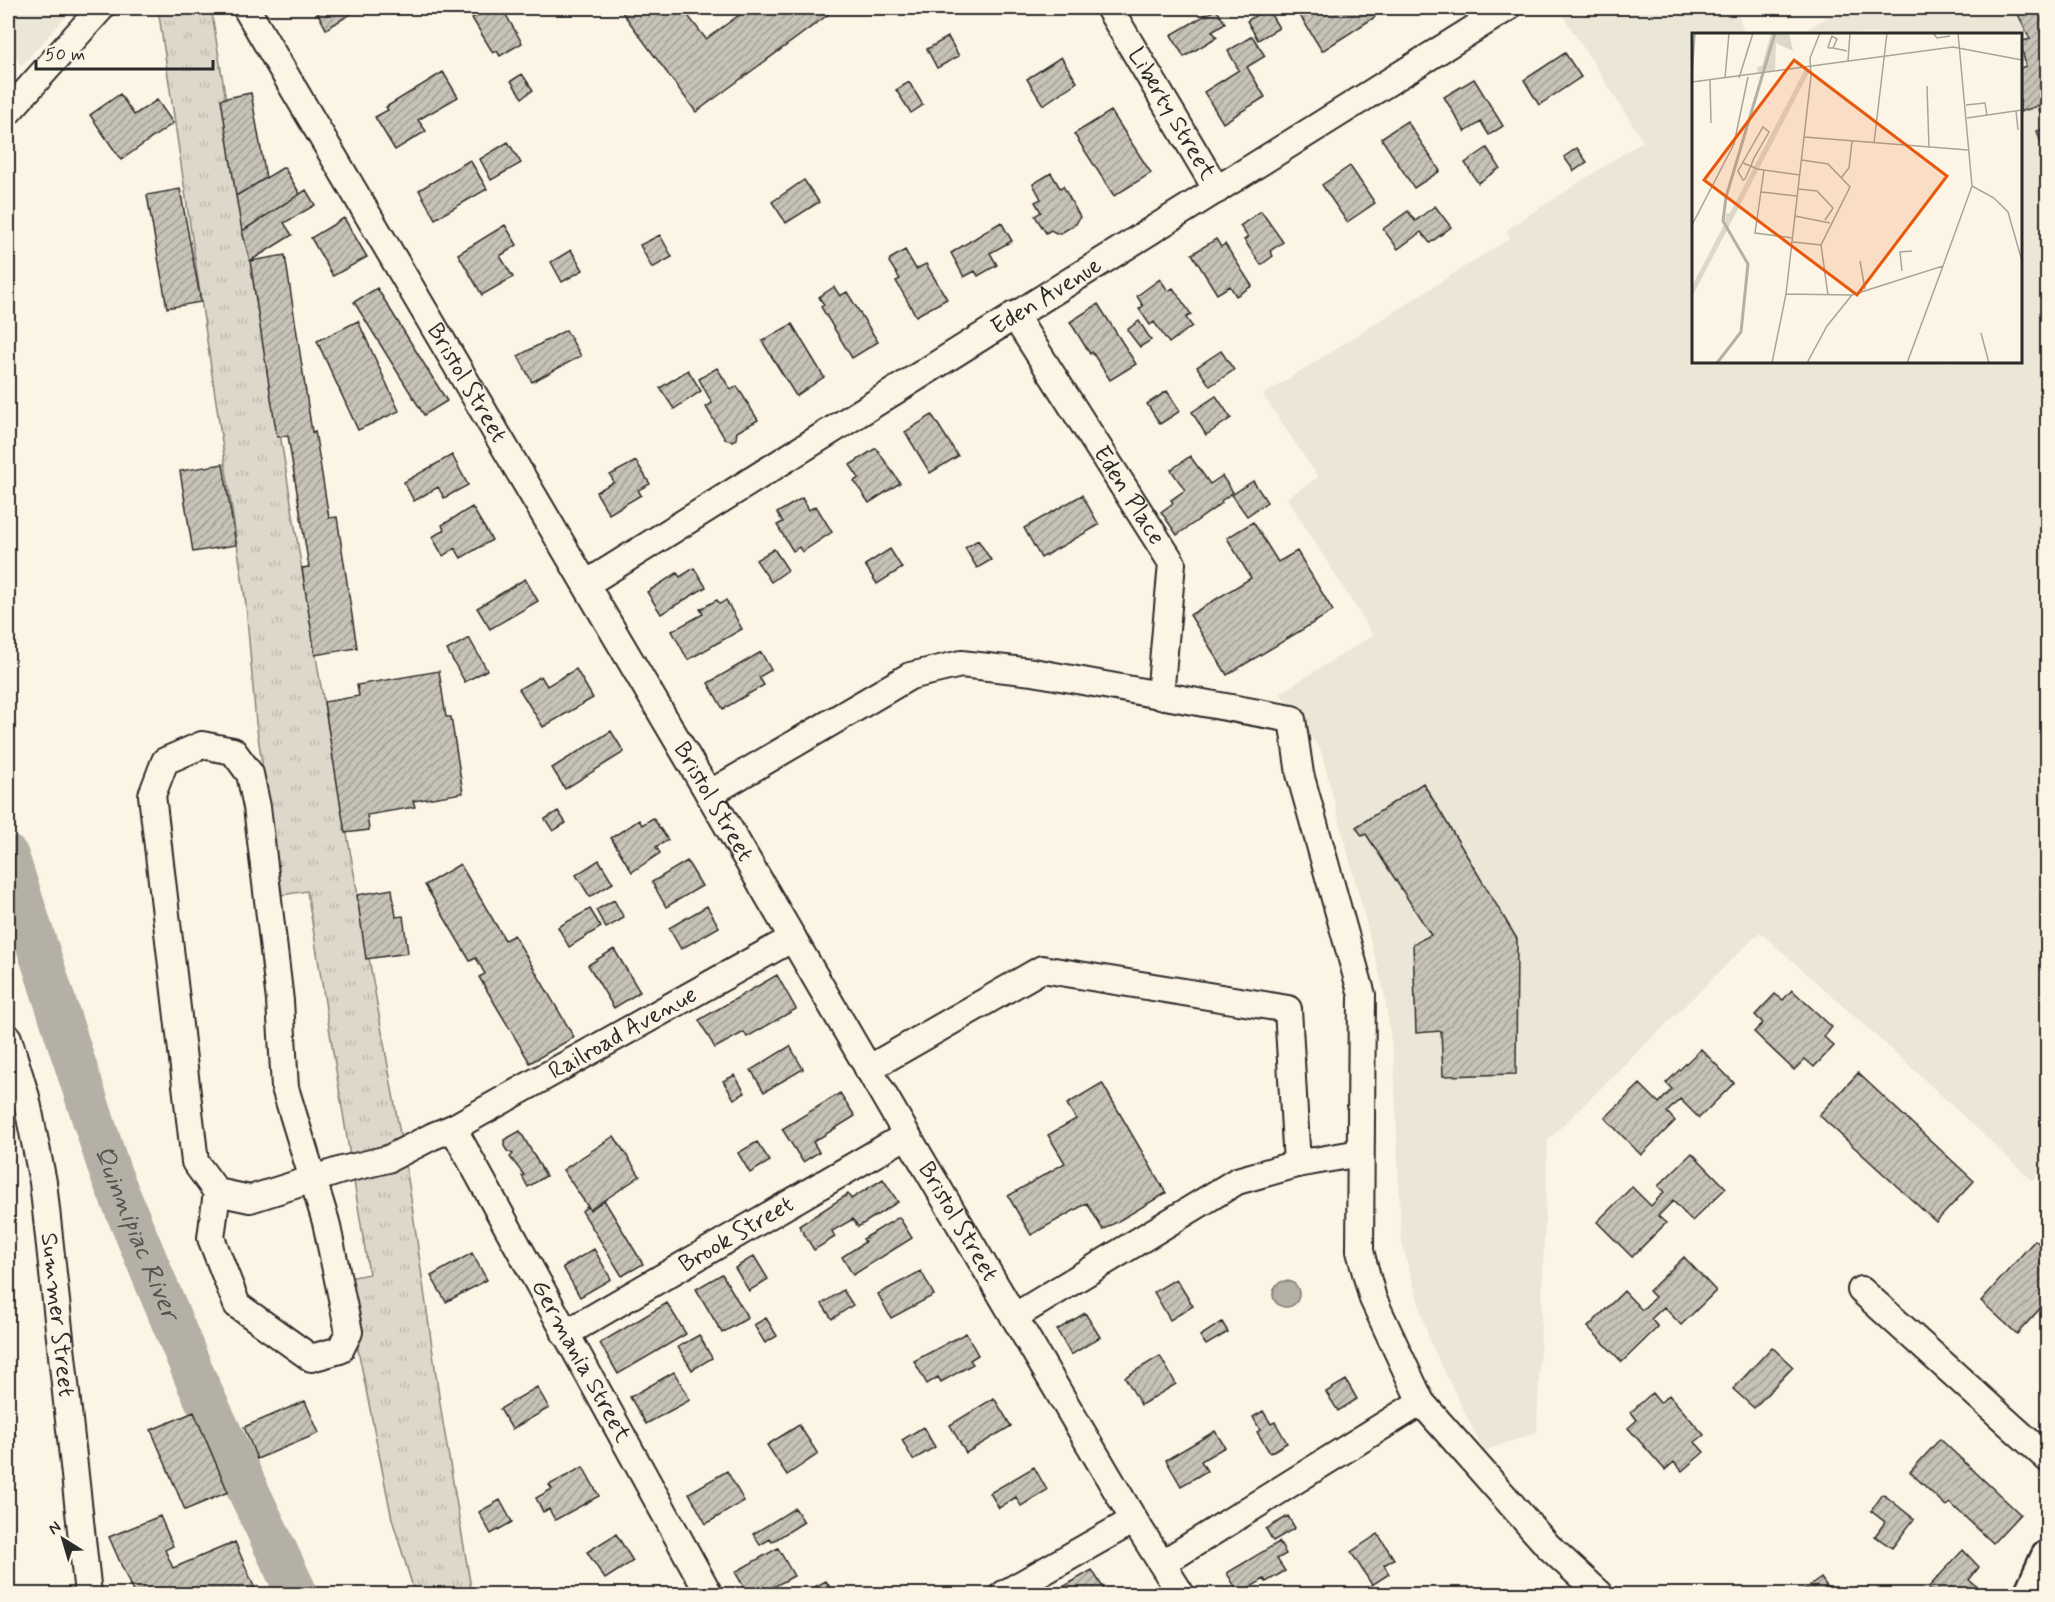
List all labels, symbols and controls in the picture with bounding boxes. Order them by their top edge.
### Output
scale bar [36,33,213,71]
inset map [1692,33,2022,363]
street label: Liberty Street [1120,42,1223,186]
text: 50 m [45,43,85,67]
street label: Eden Avenue [985,250,1108,342]
street label: Bristol Street [419,317,514,448]
street label: Eden Place [1086,440,1172,551]
street label: Bristol Street [666,736,760,867]
street label: Railroad Avenue [543,979,703,1087]
water label: Quinnipiac River [86,1141,188,1328]
street label: Bristol Street [911,1156,1005,1287]
street label: Brook Street [673,1189,799,1280]
street label: Summer Street [33,1231,82,1399]
street label: Germania Street [524,1274,638,1448]
north arrow [33,1509,93,1569]
text: N [44,1517,65,1540]

